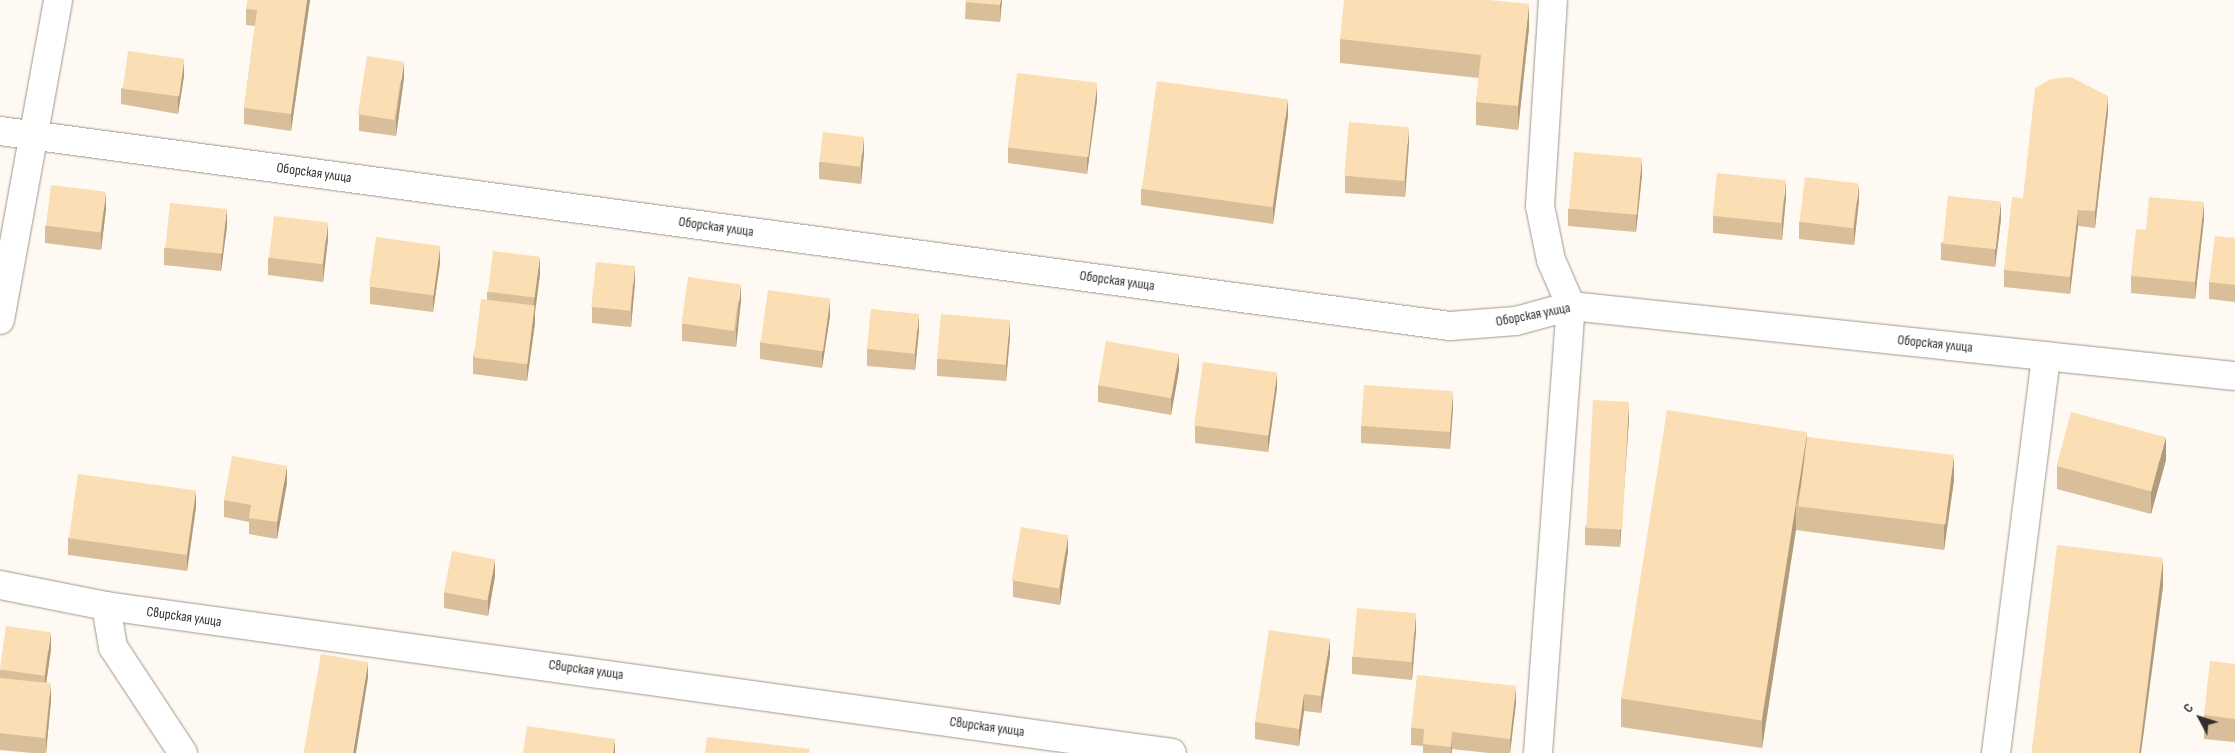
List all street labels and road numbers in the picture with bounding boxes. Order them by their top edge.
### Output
street label: Оборская улица [275,159,353,187]
street label: Оборская улица [677,213,755,241]
street label: Оборская улица [1078,267,1156,295]
street label: Оборская улица [1494,300,1572,330]
street label: Оборская улица [1897,332,1973,356]
street label: Свирская улица [145,603,223,631]
street label: Свирская улица [547,656,625,684]
street label: Свирская улица [948,713,1026,741]

